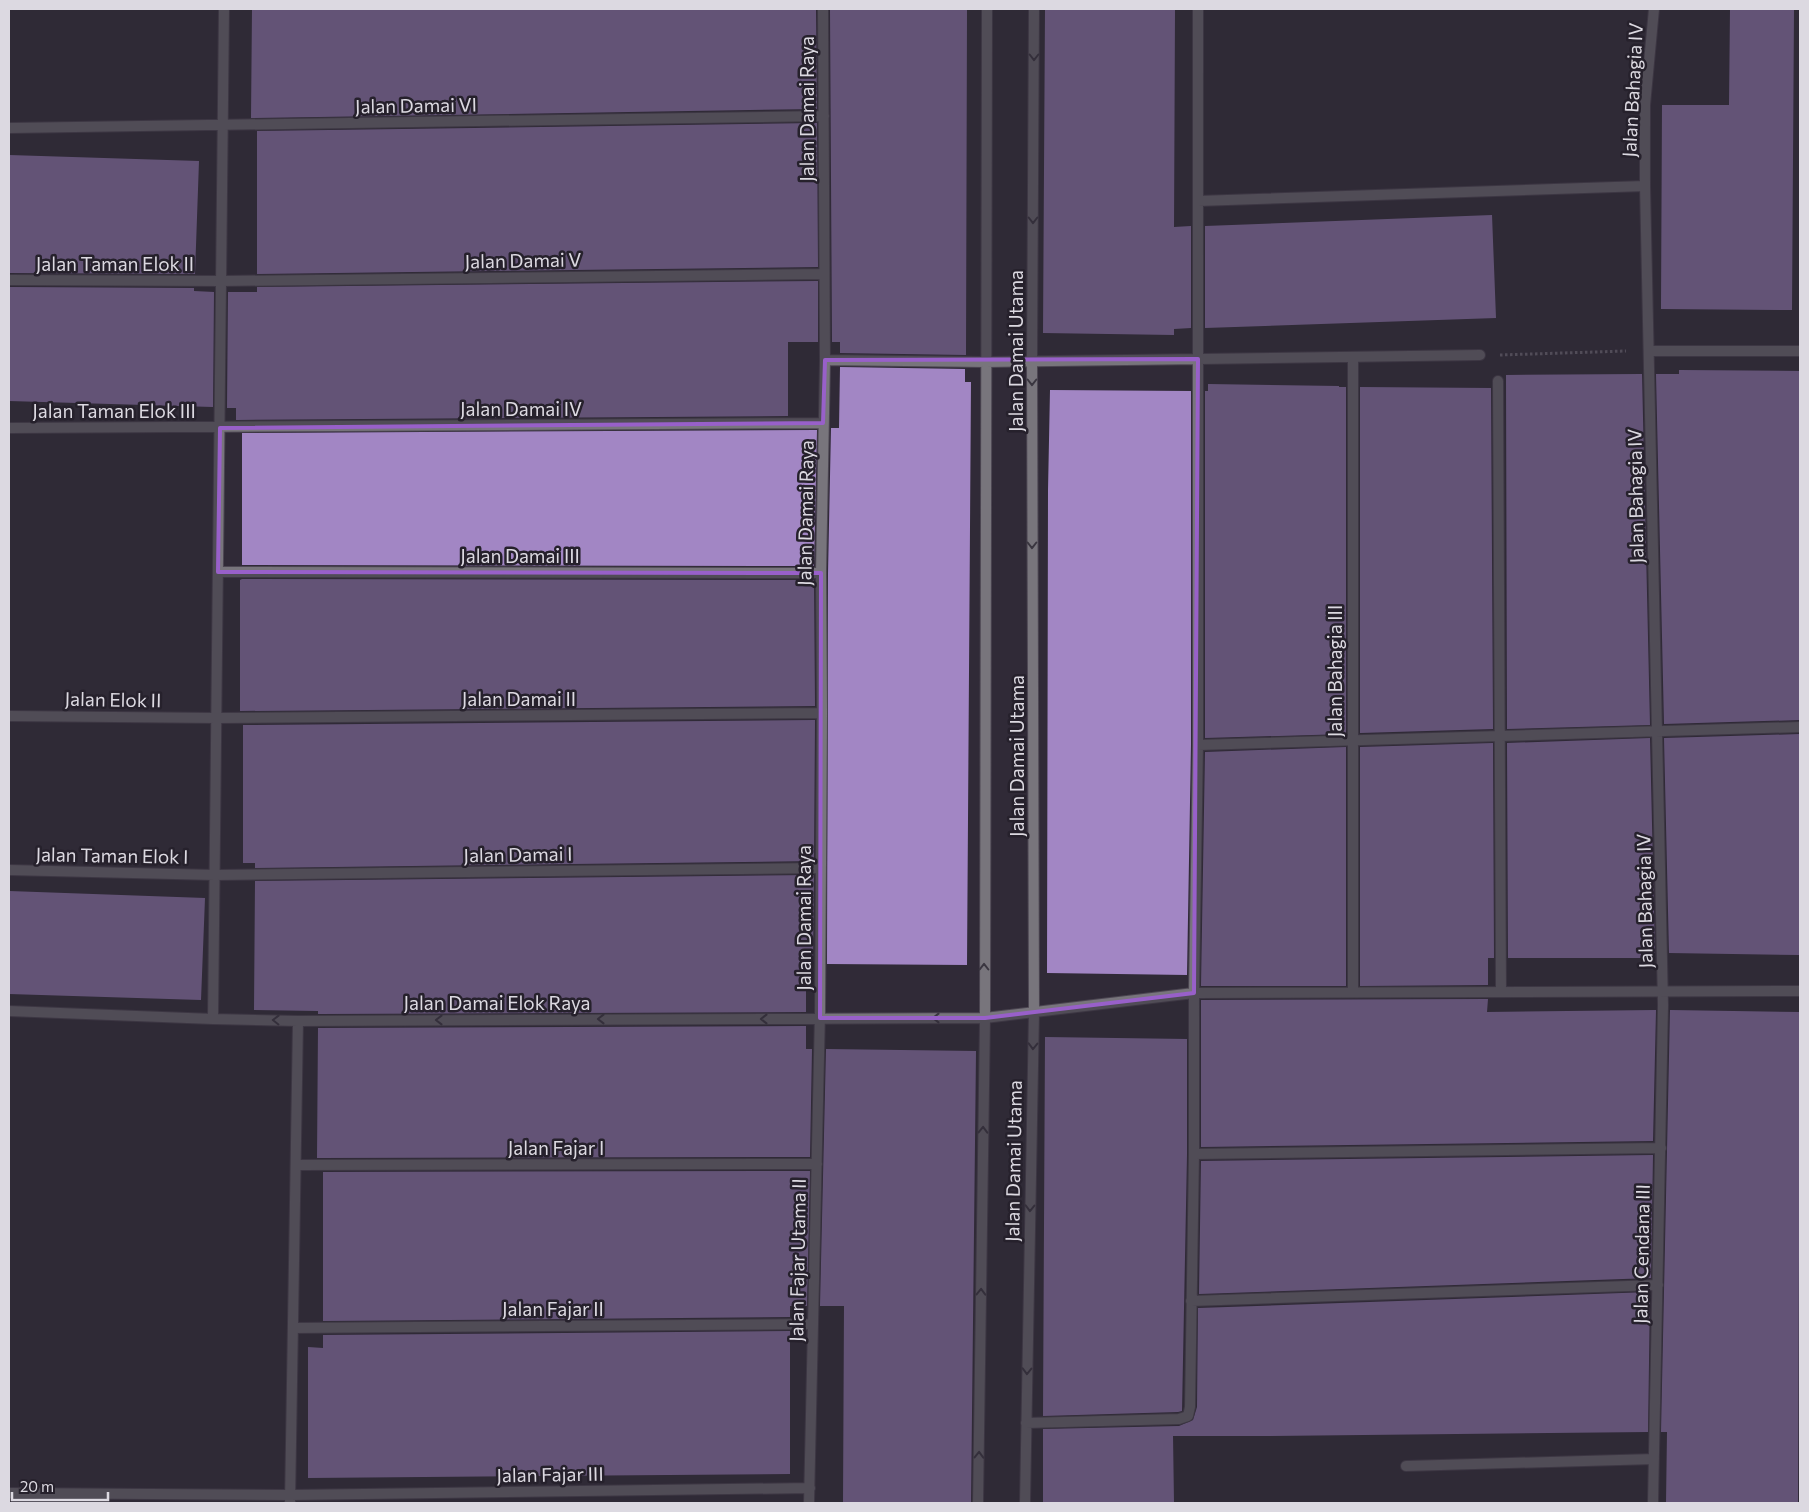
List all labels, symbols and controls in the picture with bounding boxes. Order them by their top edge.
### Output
street label: Jalan Bahagia IV [1617,22,1647,158]
street label: Jalan Damai Raya [795,36,818,182]
one-way arrow [1028,54,1039,62]
street label: Jalan Damai VI [355,92,477,118]
one-way arrow [1028,216,1038,224]
street label: Jalan Damai V [464,247,582,273]
street label: Jalan Taman Elok II [36,252,194,275]
street label: Jalan Damai Utama [1004,270,1027,432]
one-way arrow [1027,379,1037,387]
street label: Jalan Damai IV [460,397,582,420]
street label: Jalan Taman Elok III [32,399,196,422]
street label: Jalan Bahagia IV [1622,428,1648,564]
street label: Jalan Damai Raya [792,440,818,586]
one-way arrow [1027,542,1037,549]
street label: Jalan Damai III [460,544,580,567]
street label: Jalan Bahagia III [1323,605,1346,737]
street label: Jalan Damai Utama [1005,675,1028,837]
street label: Jalan Elok II [64,687,162,711]
street label: Jalan Damai II [462,687,576,710]
street label: Jalan Bahagia IV [1631,833,1657,969]
street label: Jalan Taman Elok I [35,842,189,868]
street label: Jalan Damai I [463,842,573,866]
street label: Jalan Damai Raya [792,845,815,991]
one-way arrow [979,963,989,970]
street label: Jalan Damai Elok Raya [403,991,591,1014]
one-way arrow [932,1013,940,1023]
one-way arrow [597,1014,605,1024]
one-way arrow [760,1014,768,1024]
one-way arrow [272,1015,280,1025]
one-way arrow [435,1015,442,1025]
one-way arrow [1028,1042,1038,1050]
street label: Jalan Damai Utama [1000,1080,1026,1242]
one-way arrow [978,1125,988,1133]
street label: Jalan Fajar I [508,1136,604,1159]
street label: Jalan Fajar Utama II [784,1178,810,1342]
street label: Jalan Cendana III [1628,1184,1654,1324]
one-way arrow [1025,1205,1035,1213]
one-way arrow [976,1288,986,1296]
street label: Jalan Fajar II [502,1297,604,1320]
one-way arrow [1022,1368,1032,1375]
one-way arrow [974,1450,984,1458]
street label: Jalan Fajar III [496,1462,604,1486]
scale bar [12,1470,109,1502]
text: 20 m [20,1477,54,1495]

